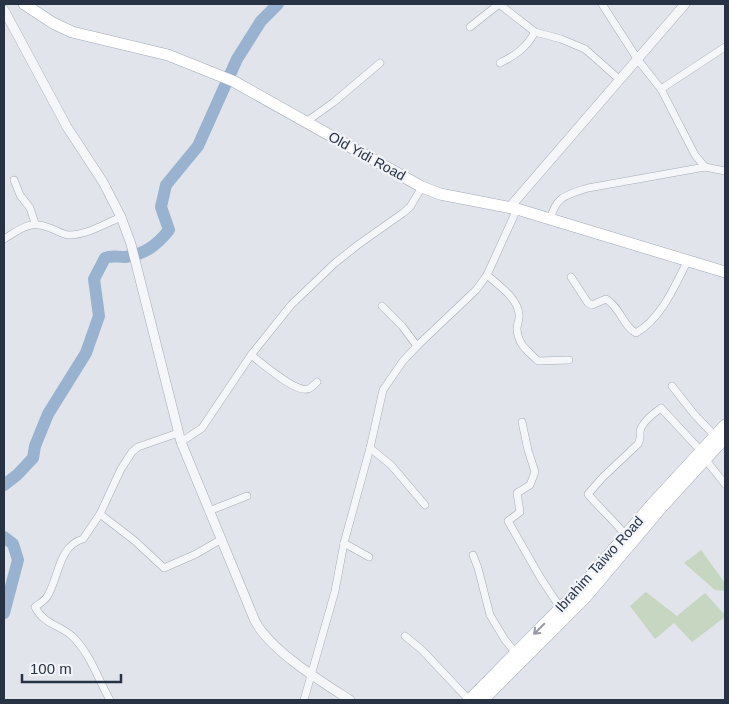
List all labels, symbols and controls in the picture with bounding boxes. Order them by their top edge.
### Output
street label: Old Yidi Road [326,128,408,184]
street label: Ibrahim Taiwo Road [552,513,646,615]
one-way arrow [534,623,546,635]
scale bar [22,652,121,684]
text: 100 m [30,660,72,677]

